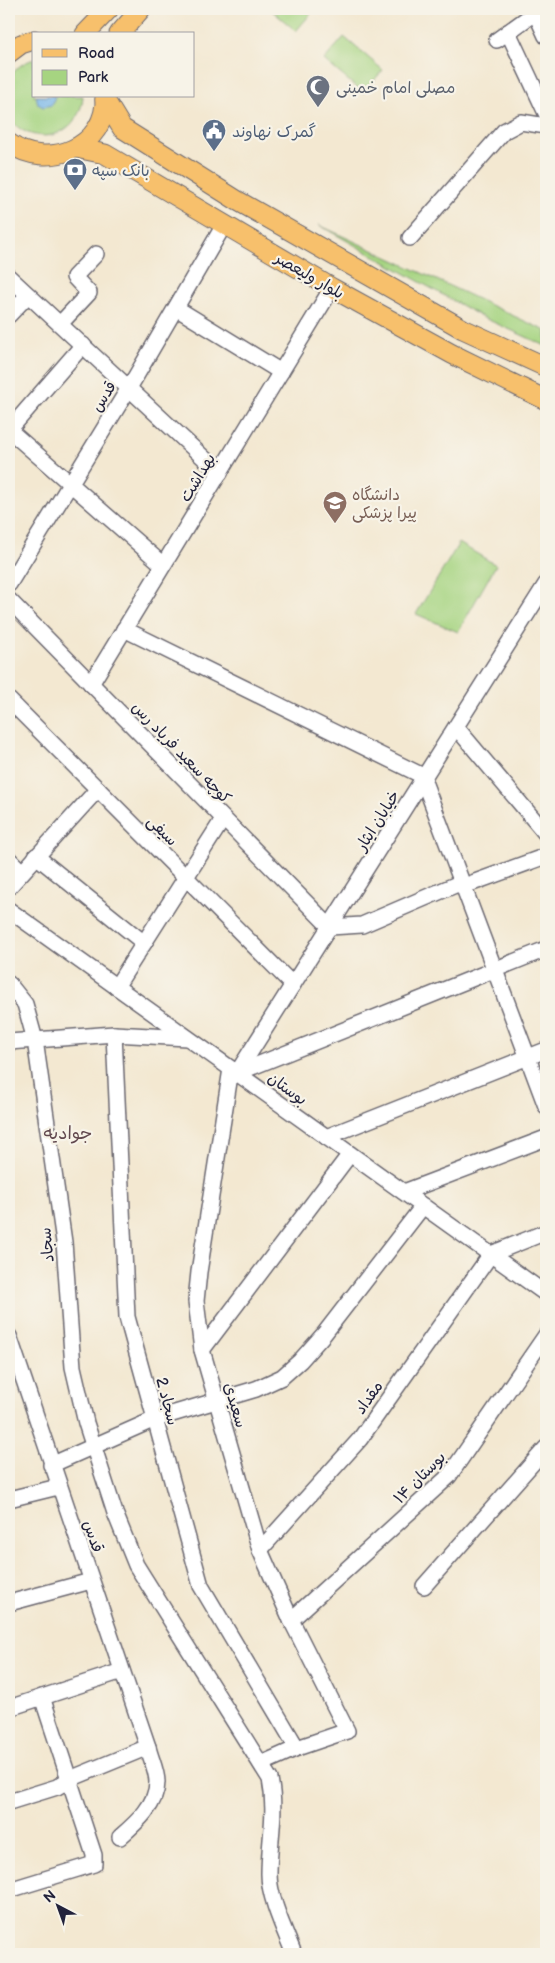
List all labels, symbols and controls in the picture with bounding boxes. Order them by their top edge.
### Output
legend [32,32,195,98]
text: Road [78,44,114,63]
text: Park [78,68,109,87]
mosque icon: مصلی امام خمینی [305,74,331,108]
place label: مصلی امام خمینی [336,79,455,100]
public building icon: گمرک نهاوند [201,118,227,152]
place label: گمرک نهاوند [232,122,316,142]
bank icon: بانک سپه [62,157,88,191]
place label: بانک سپه [92,162,150,181]
street label: بلوار ولیعصر [270,248,347,304]
street label: قدس [88,378,121,416]
street label: بهداشت [176,450,220,506]
place label: دانشگاه پیرا پزشکی [352,485,417,523]
school or university icon: دانشگاه پیرا پزشکی [322,490,348,524]
street label: کوچه سعید فریاد رس [127,698,235,808]
street label: خیابان ایثار [351,787,404,856]
street label: سیفی [143,812,181,850]
street label: بوستان [264,1069,310,1110]
district label: جوادیه [44,1123,92,1144]
street label: سجاد [36,1226,59,1263]
street label: سجاد 2 [151,1375,182,1427]
street label: مقداد [351,1378,387,1418]
street label: سعیدی [219,1381,250,1430]
street label: بوستان ۱۴ [390,1448,450,1508]
street label: قدس [78,1518,107,1555]
north arrow [32,1880,82,1930]
text: N [40,1887,59,1906]

